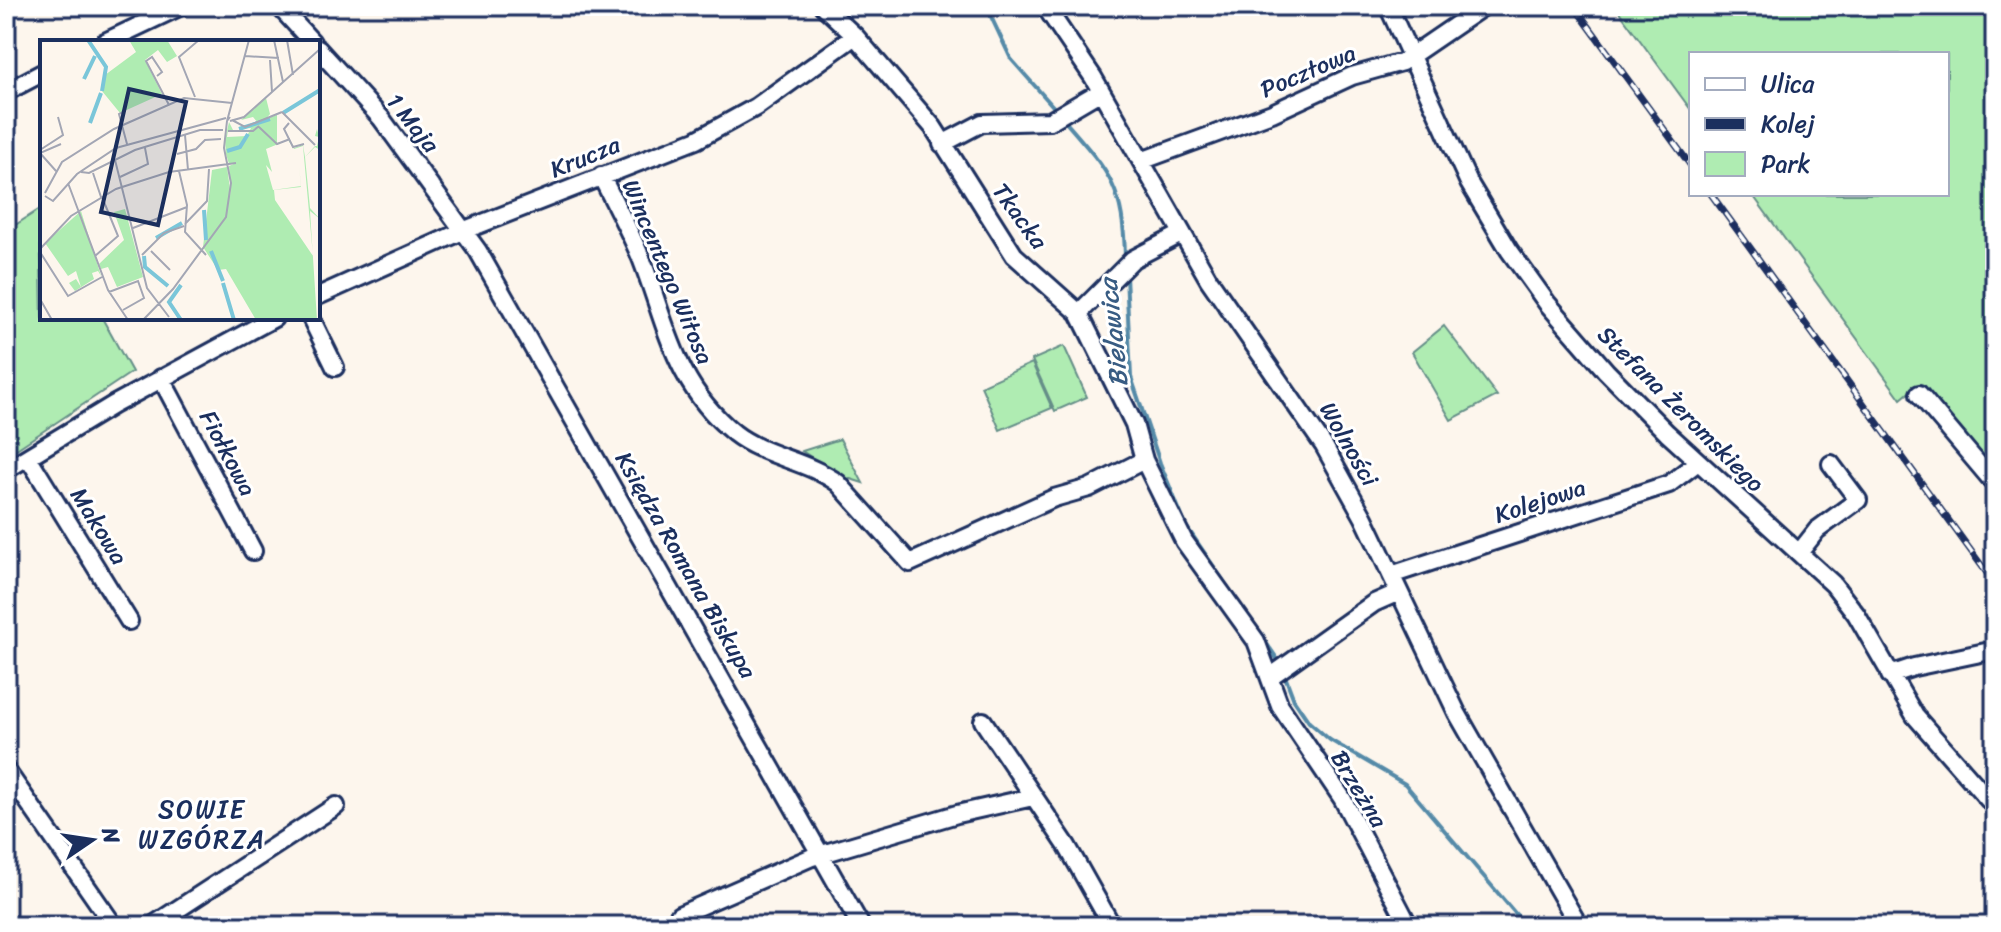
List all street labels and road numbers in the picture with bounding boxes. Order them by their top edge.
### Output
street label: Pocztowa [1253,32,1363,110]
street label: 1 Maja [375,83,451,163]
street label: Krucza [543,124,627,190]
street label: Wincentego Witosa [610,173,726,371]
street label: Tkacka [981,173,1060,259]
street label: Stefana Żeromskiego [1587,315,1775,503]
street label: Wolności [1308,394,1390,495]
street label: Fiołkowa [188,402,268,504]
street label: Księdza Romana Biskupa [604,443,769,688]
street label: Kolejowa [1489,466,1591,536]
street label: Makowa [59,479,139,573]
street label: Brzeżna [1319,742,1399,837]

